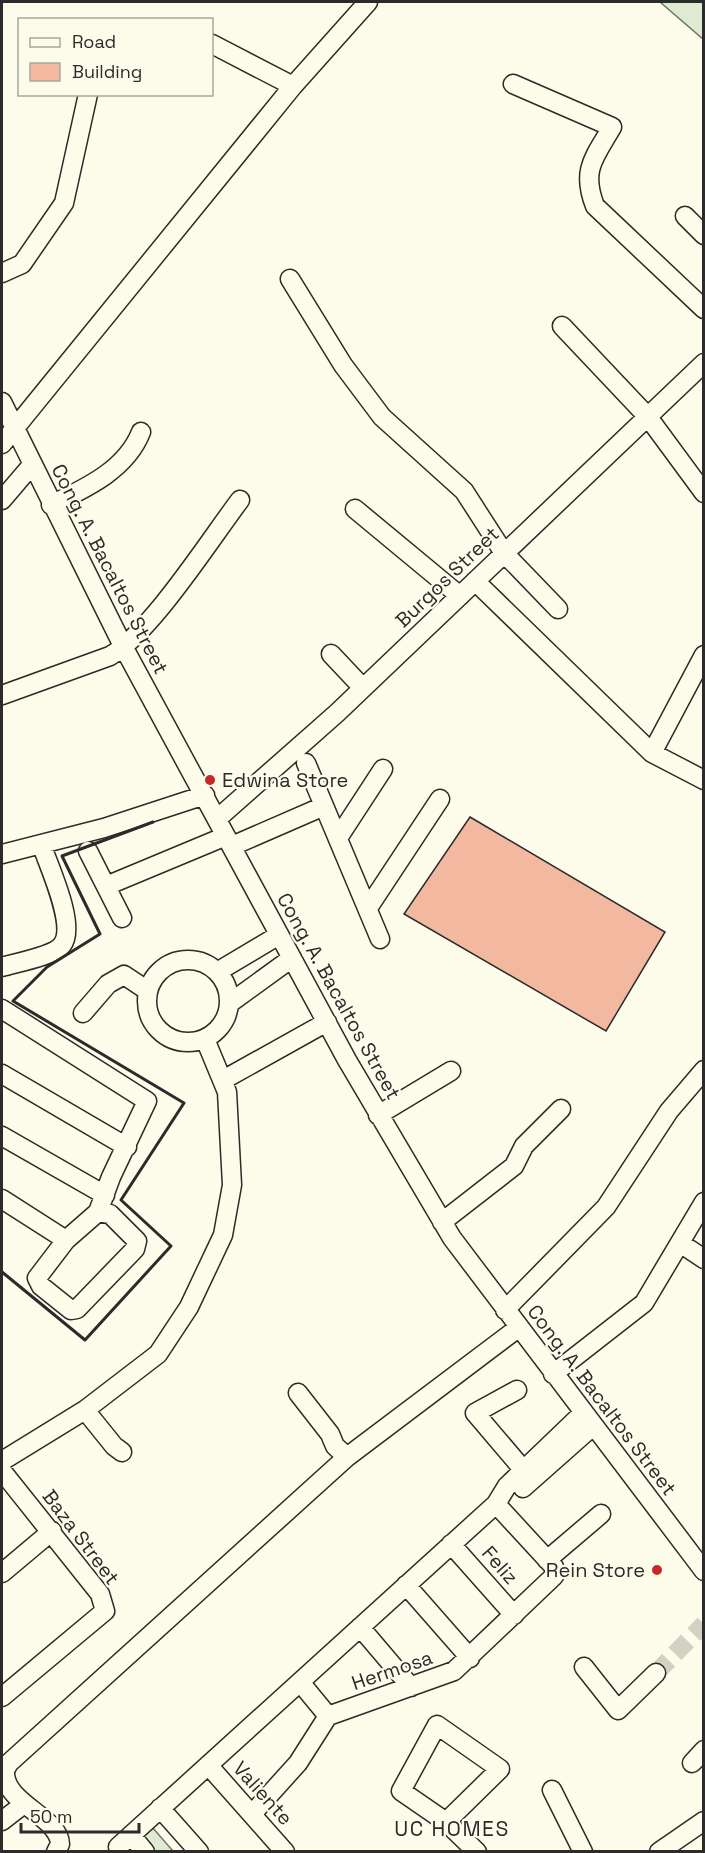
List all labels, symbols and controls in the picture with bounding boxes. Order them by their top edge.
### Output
legend [18,18,213,96]
text: Road [72,30,116,53]
text: Building [72,60,142,83]
street label: Cong. A. Bacaltos Street [46,460,174,678]
street label: Burgos Street [390,521,504,633]
place label: Edwina Store [222,767,348,793]
marker: Edwina Store [203,773,217,787]
street label: Cong. A. Bacaltos Street [271,888,407,1104]
street label: Cong. A. Bacaltos Street [522,1299,682,1501]
street label: Baza Street [37,1484,125,1590]
street label: Feliz [476,1540,524,1590]
place label: Rein Store [546,1557,645,1583]
marker: Rein Store [650,1563,664,1577]
street label: Hermosa [348,1644,436,1696]
street label: Valiente [227,1756,299,1830]
scale bar [21,1796,140,1834]
text: 50 m [30,1805,72,1828]
district label: UC HOMES [394,1815,510,1842]

